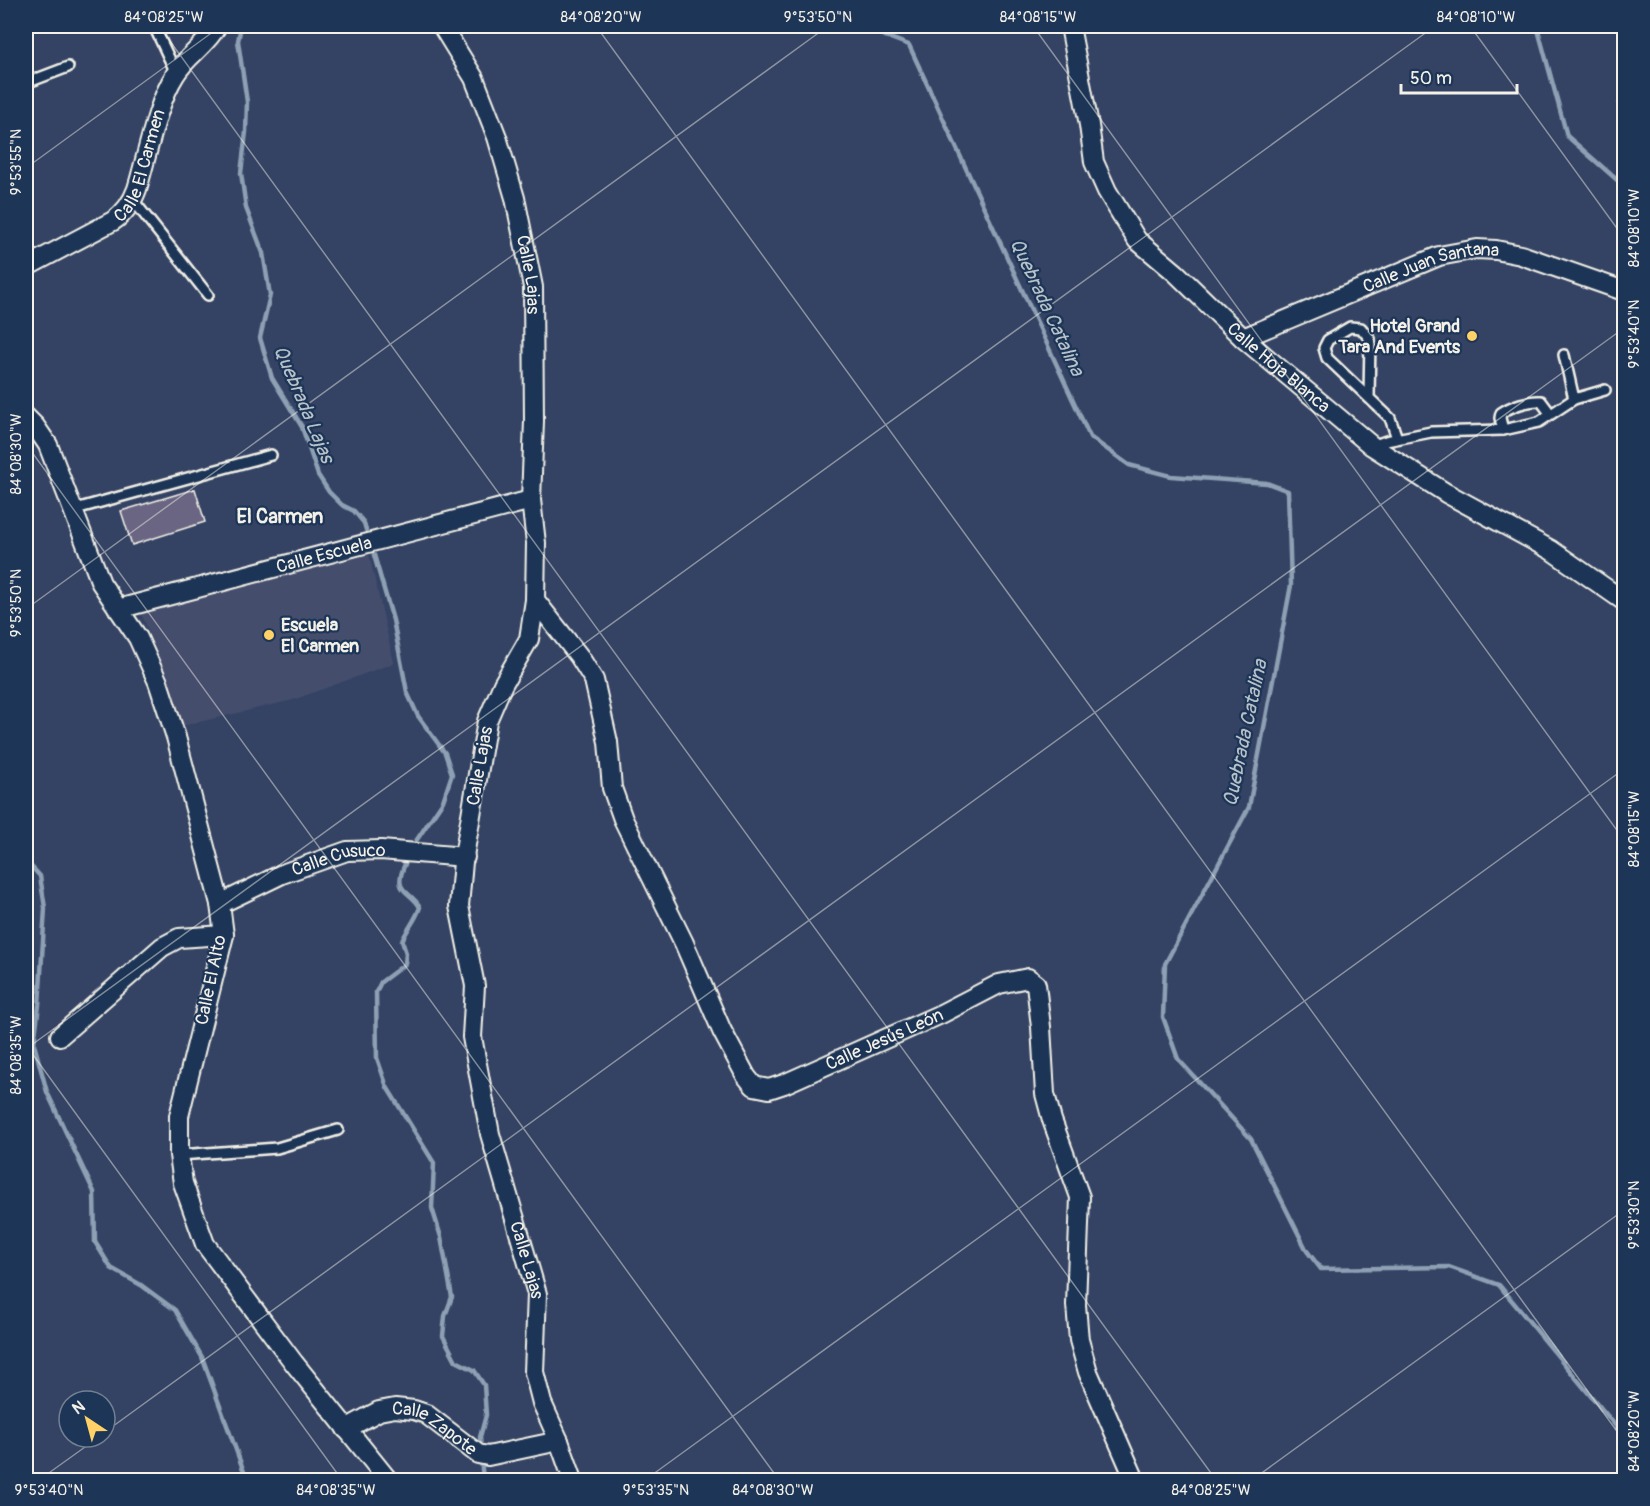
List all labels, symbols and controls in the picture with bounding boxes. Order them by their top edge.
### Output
text: 84°08'25"W [124,8,204,27]
text: 84°08'20"W [560,8,642,27]
text: 9°53'50"N [784,8,852,27]
text: 84°08'15"W [1000,8,1076,27]
text: 84°08'10"W [1437,8,1515,27]
scale bar [1401,57,1516,95]
text: 50 m [1410,67,1452,90]
street label: Calle El Carmen [109,106,170,227]
text: 9°53'55"N [7,129,26,195]
text: 84°08'10"W [1625,189,1644,267]
street label: Calle Lajas [511,233,545,314]
water label: Quebrada Catalina [1004,234,1091,381]
street label: Calle Juan Santana [1359,237,1500,298]
text: 9°53'40"N [1625,300,1644,368]
place label: Hotel Grand Tara And Events [1337,315,1461,359]
street label: Calle Hoja Blanca [1222,317,1335,418]
marker: Hotel Grand Tara And Events [1465,329,1479,343]
water label: Quebrada Lajas [268,341,341,468]
text: 84°08'30"W [7,413,26,495]
district label: El Carmen [237,504,323,529]
street label: Calle Escuela [274,531,374,578]
text: 9°53'50"N [7,569,26,637]
place label: Escuela El Carmen [281,614,359,658]
marker: Escuela El Carmen [262,628,276,642]
water label: Quebrada Catalina [1217,656,1273,808]
street label: Calle Lajas [462,725,498,807]
text: 84°08'15"W [1625,791,1644,867]
street label: Calle Cusuco [288,838,386,881]
street label: Calle El Alto [190,933,232,1027]
street label: Calle Jesús León [822,1003,947,1076]
text: 84°08'35"W [7,1015,26,1095]
text: 9°53'30"N [1625,1181,1644,1249]
street label: Calle Lajas [505,1219,549,1299]
north arrow [57,1389,117,1449]
text: 84°08'20"W [1625,1390,1644,1472]
text: N [69,1396,89,1419]
street label: Calle Zapote [391,1396,482,1461]
text: 9°53'40"N [15,1481,83,1500]
text: 84°08'35"W [296,1481,376,1500]
text: 9°53'35"N [623,1481,689,1500]
text: 84°08'30"W [732,1481,814,1500]
text: 84°08'25"W [1171,1481,1251,1500]

